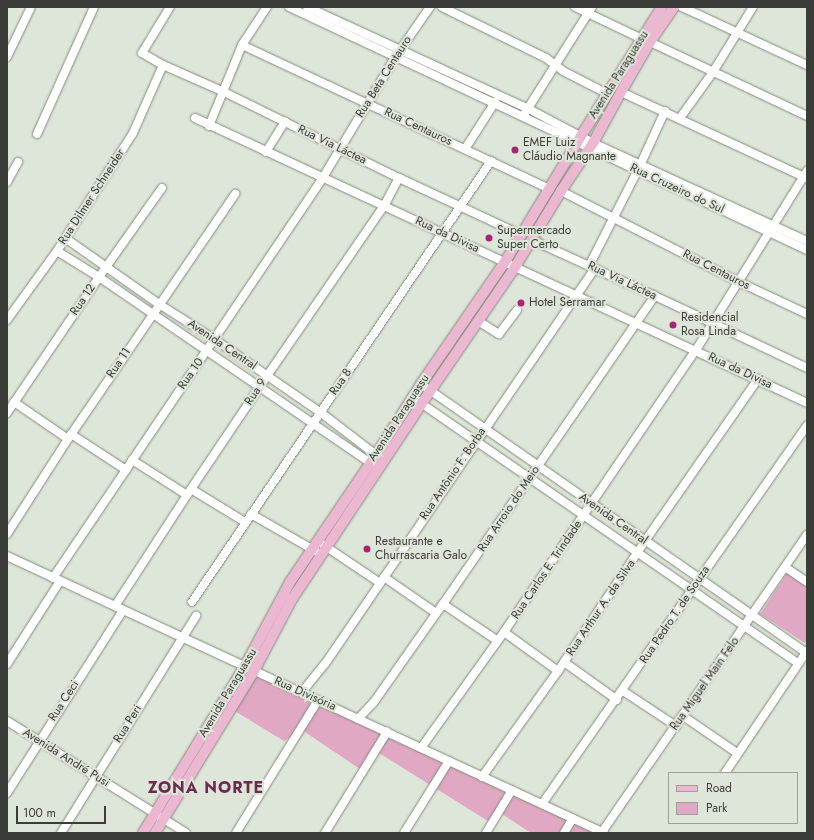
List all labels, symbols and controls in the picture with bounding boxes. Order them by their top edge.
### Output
street label: Avenida Paraguassu [586,28,652,122]
street label: Rua Beta Centauro [353,33,415,121]
street label: Rua Centauros [382,105,454,149]
street label: Rua Via Láctea [295,122,369,168]
place label: EMEF Luiz Cláudio Magnante [523,136,616,164]
marker: EMEF Luiz Cláudio Magnante [510,145,520,155]
street label: Rua Dilmer Schneider [56,147,128,247]
street label: Rua Cruzeiro do Sul [628,161,726,217]
street label: Rua da Divisa [413,214,481,256]
place label: Supermercado Super Certo [497,224,571,252]
marker: Supermercado Super Certo [484,233,494,243]
street label: Rua Centauros [680,247,752,293]
street label: Rua Via Láctea [585,259,659,303]
street label: Rua 12 [67,282,99,318]
place label: Hotel Serramar [529,296,606,310]
marker: Hotel Serramar [516,298,526,308]
place label: Residencial Rosa Linda [681,311,739,339]
street label: Avenida Central [185,317,259,373]
marker: Residencial Rosa Linda [668,320,678,330]
street label: Rua 11 [104,345,134,381]
street label: Rua da Divisa [706,350,774,392]
street label: Rua 10 [175,356,207,392]
street label: Rua 8 [327,366,355,398]
street label: Avenida Paraguassu [365,372,433,464]
street label: Rua 9 [242,376,270,408]
street label: Rua Antônio F. Borba [417,425,489,523]
street label: Rua Arroio do Meio [475,463,543,555]
street label: Avenida Central [576,490,650,548]
street label: Rua Carlos E. Trindade [509,518,585,622]
place label: Restaurante e Churrascaria Galo [375,535,467,563]
marker: Restaurante e Churrascaria Galo [362,544,372,554]
street label: Rua Arthur A. da Silva [563,557,639,659]
street label: Rua Pedro T. de Souza [637,563,713,667]
street label: Rua Miguel Main Felo [667,635,743,733]
street label: Avenida Paraguassu [196,646,260,740]
street label: Rua Divisória [272,674,338,714]
street label: Rua Ceci [46,678,82,724]
street label: Rua Peri [111,702,145,746]
street label: Avenida André Pusi [20,726,112,790]
legend [668,772,798,824]
district label: ZONA NORTE [148,778,264,798]
text: Road [706,779,732,797]
scale bar [18,798,108,824]
text: Park [706,799,727,817]
text: 100 m [23,804,56,822]

